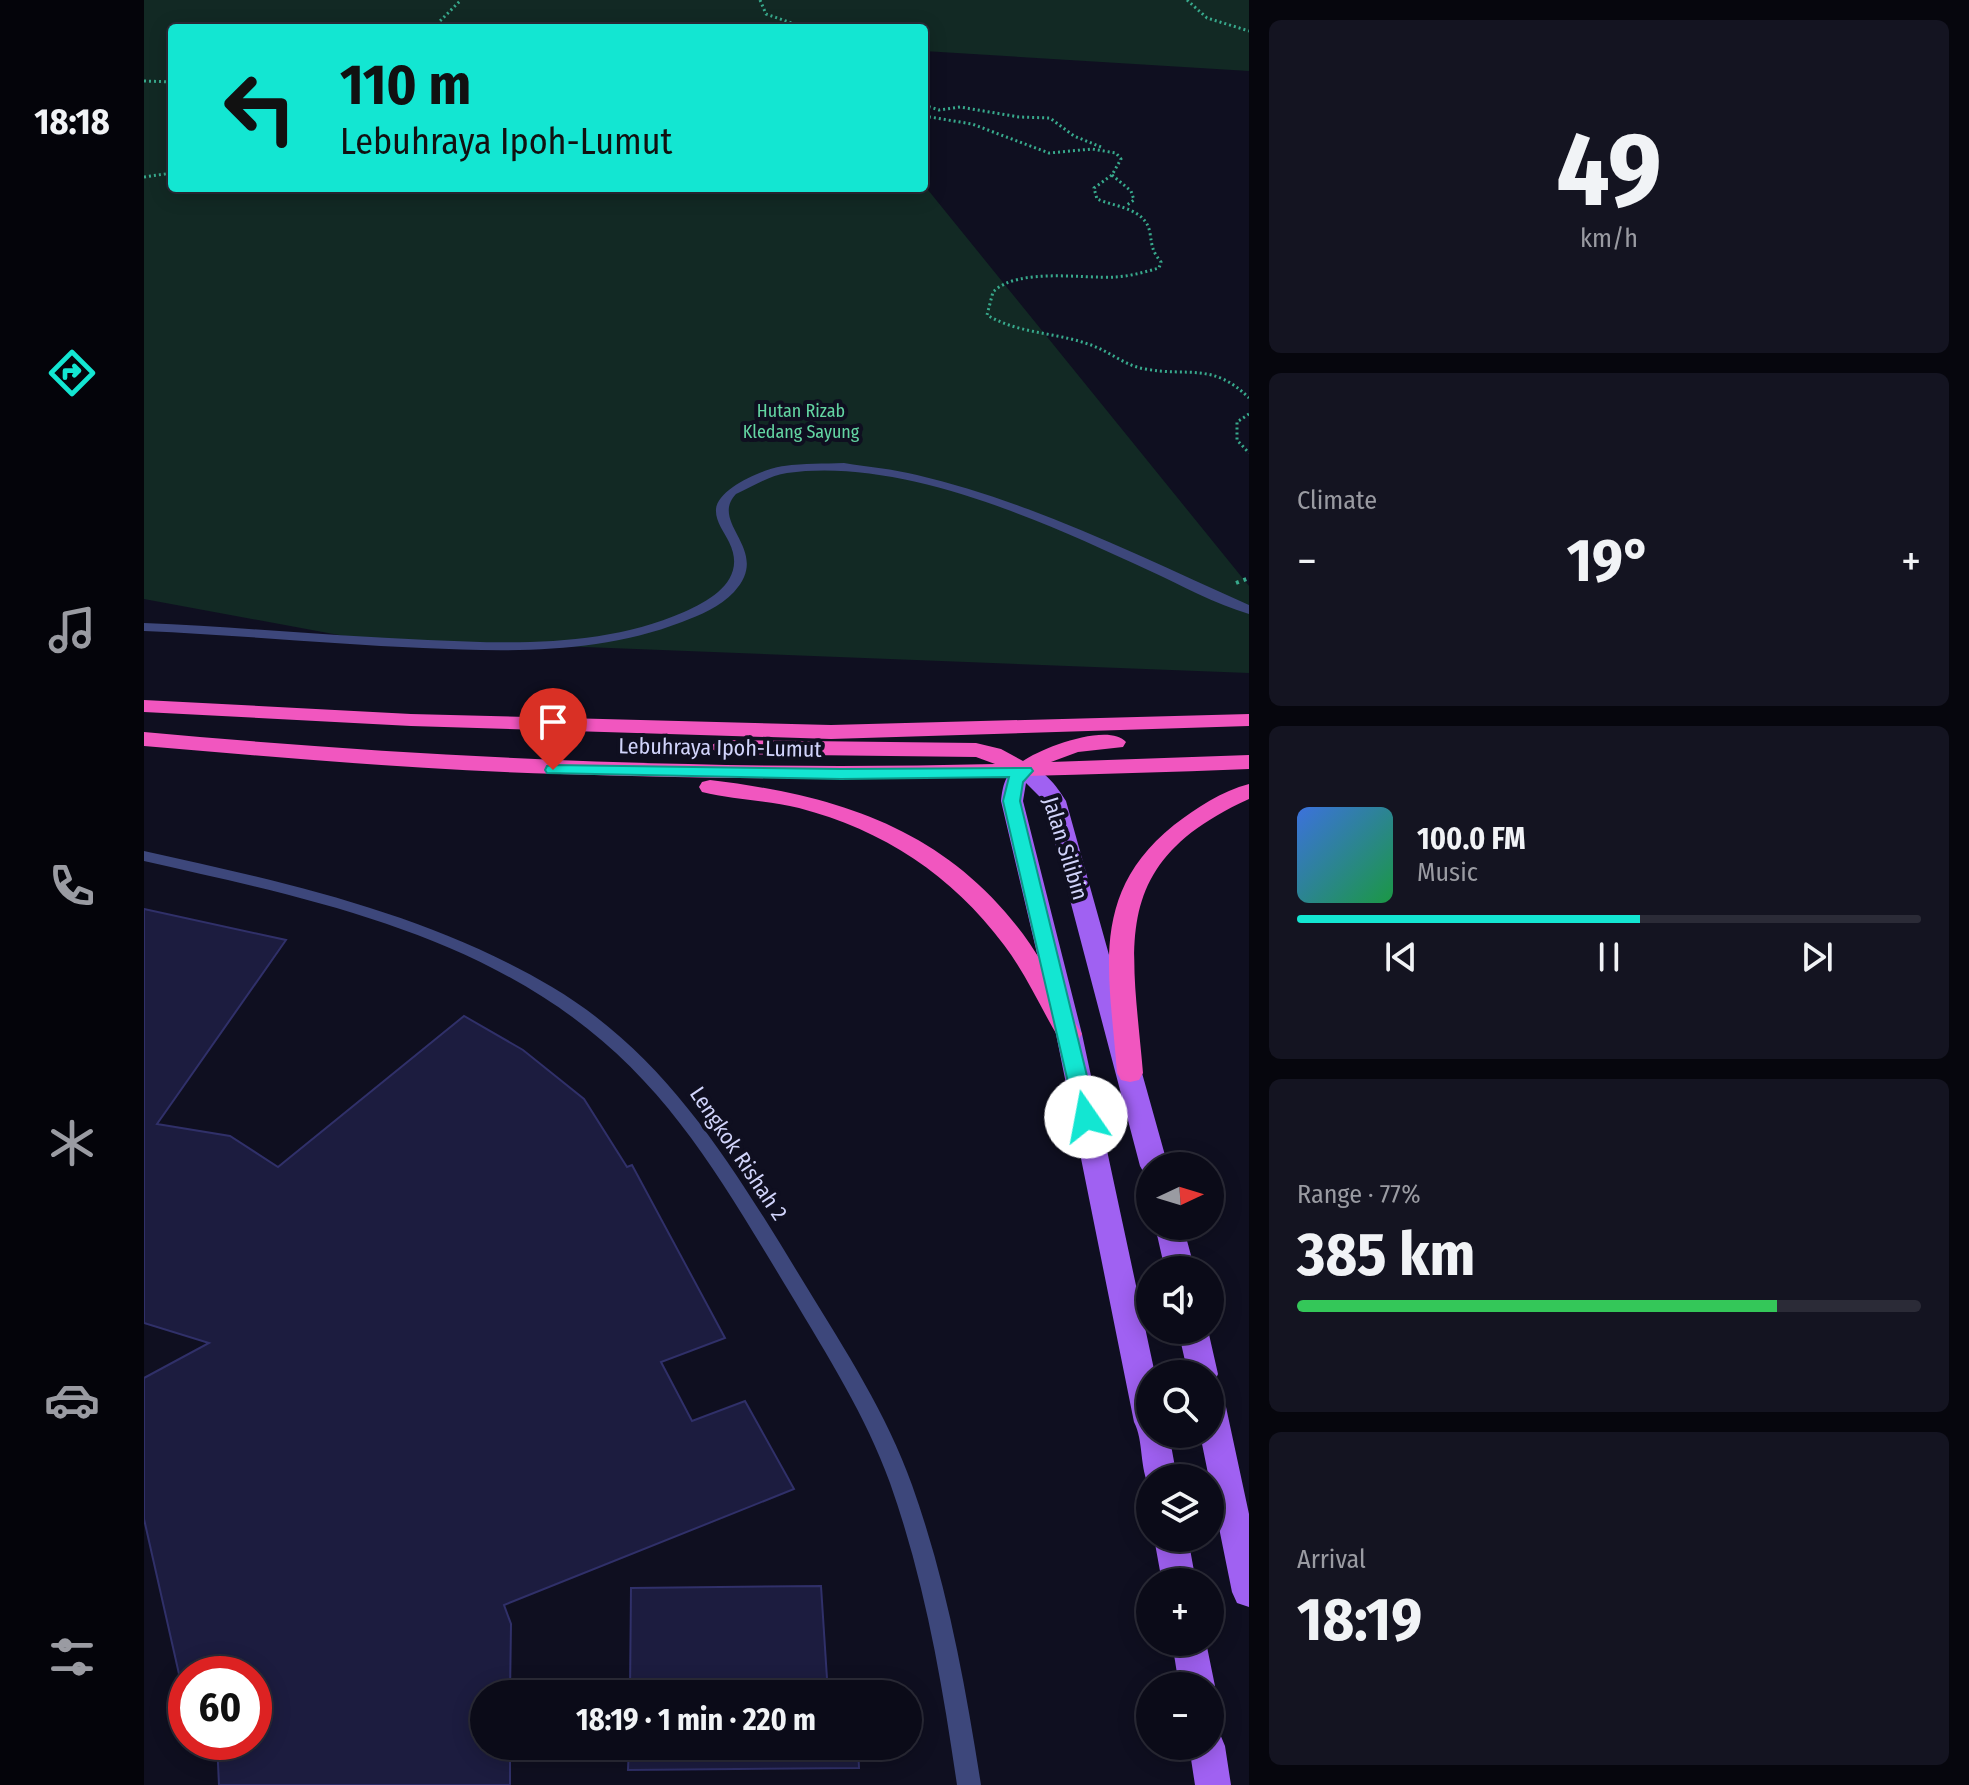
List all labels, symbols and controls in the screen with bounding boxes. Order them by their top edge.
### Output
text: 110 m [340,52,471,119]
icon: left [208,56,312,160]
text: 18:18 [34,100,110,144]
text: 49 [1556,108,1662,233]
text: Lebuhraya Ipoh-Lumut [340,120,672,164]
text: km/h [1580,223,1638,254]
icon: directions [44,345,100,401]
park label: Hutan Rizab Kledang Sayung [743,400,860,443]
text: Climate [1297,485,1377,516]
text: 19° [1567,525,1651,597]
text: − [1297,535,1317,588]
text: + [1901,535,1921,588]
icon: music [44,602,100,658]
pin [519,688,587,770]
icon: arrive [531,700,575,744]
street label: Lebuhraya Ipoh-Lumut [618,732,823,763]
street label: Jalan Silibin [1037,793,1094,903]
text: 100.0 FM [1417,821,1526,857]
text: Music [1417,857,1478,888]
icon: phone [44,858,100,914]
icon: previous [1379,935,1423,979]
icon: pause [1587,935,1631,979]
icon: next [1795,935,1839,979]
position arrow [1044,1075,1128,1159]
street label: Lengkok Rishah 2 [684,1082,793,1225]
icon: climate [44,1115,100,1171]
north arrow [1136,1152,1224,1240]
map controls [1136,1152,1224,1760]
text: Range · 77% [1297,1179,1421,1210]
text: 385 km [1297,1219,1475,1291]
button: sound [1136,1256,1224,1344]
button: search [1136,1360,1224,1448]
icon: car [44,1372,100,1428]
button: layers [1136,1464,1224,1552]
text: Arrival [1297,1544,1366,1575]
button: + [1136,1568,1224,1656]
text: 18:19 [1297,1584,1422,1656]
icon: filters [44,1629,100,1685]
speed limit sign: 60 [168,1656,272,1760]
button: − [1136,1672,1224,1760]
text: 18:19 · 1 min · 220 m [576,1702,816,1738]

